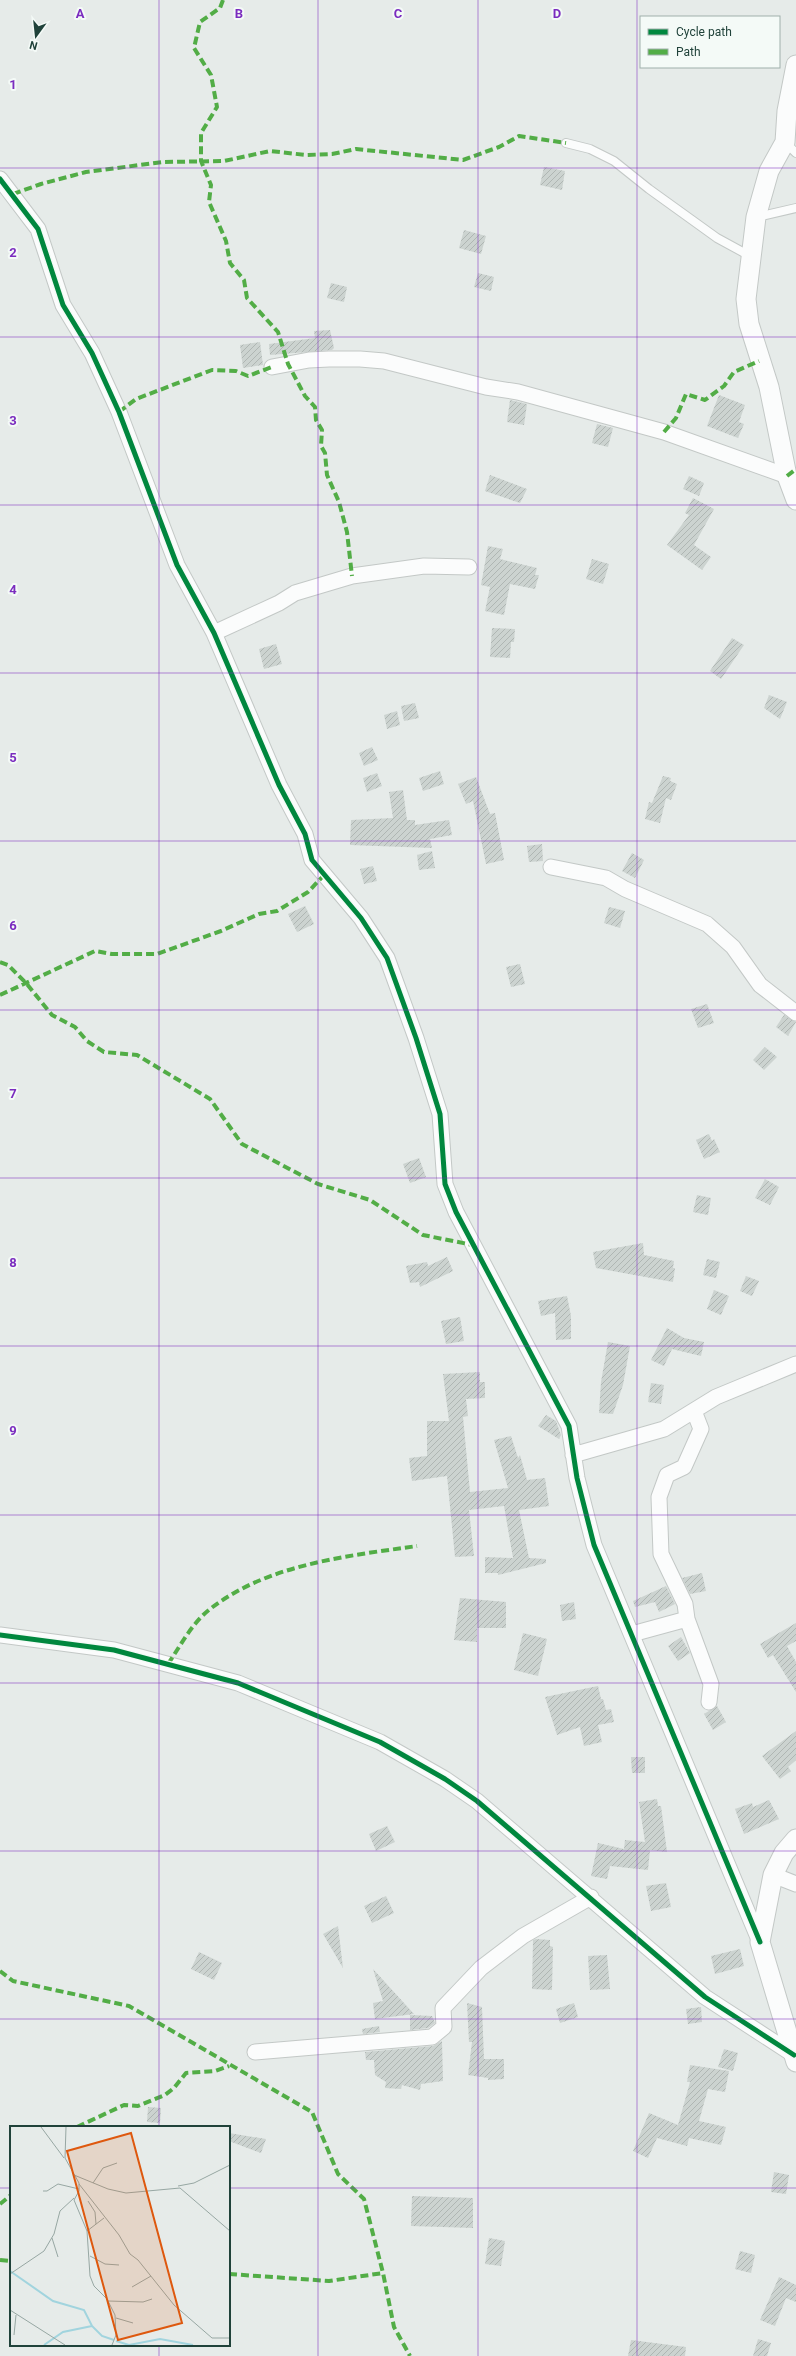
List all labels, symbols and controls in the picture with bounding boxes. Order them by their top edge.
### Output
text: A [76,6,85,21]
text: B [235,6,243,21]
text: C [394,6,403,21]
text: D [553,6,561,21]
north arrow [16,16,56,56]
legend [640,16,780,68]
text: Cycle path [676,25,732,39]
text: N [28,38,39,52]
text: Path [676,45,701,59]
text: 1 [9,77,17,92]
text: 2 [9,245,17,260]
text: 3 [9,413,17,428]
text: 4 [9,582,17,597]
text: 5 [9,750,17,765]
text: 6 [9,918,17,933]
text: 7 [9,1086,17,1101]
text: 8 [9,1255,17,1270]
text: 9 [9,1423,17,1438]
inset map [10,2126,230,2346]

